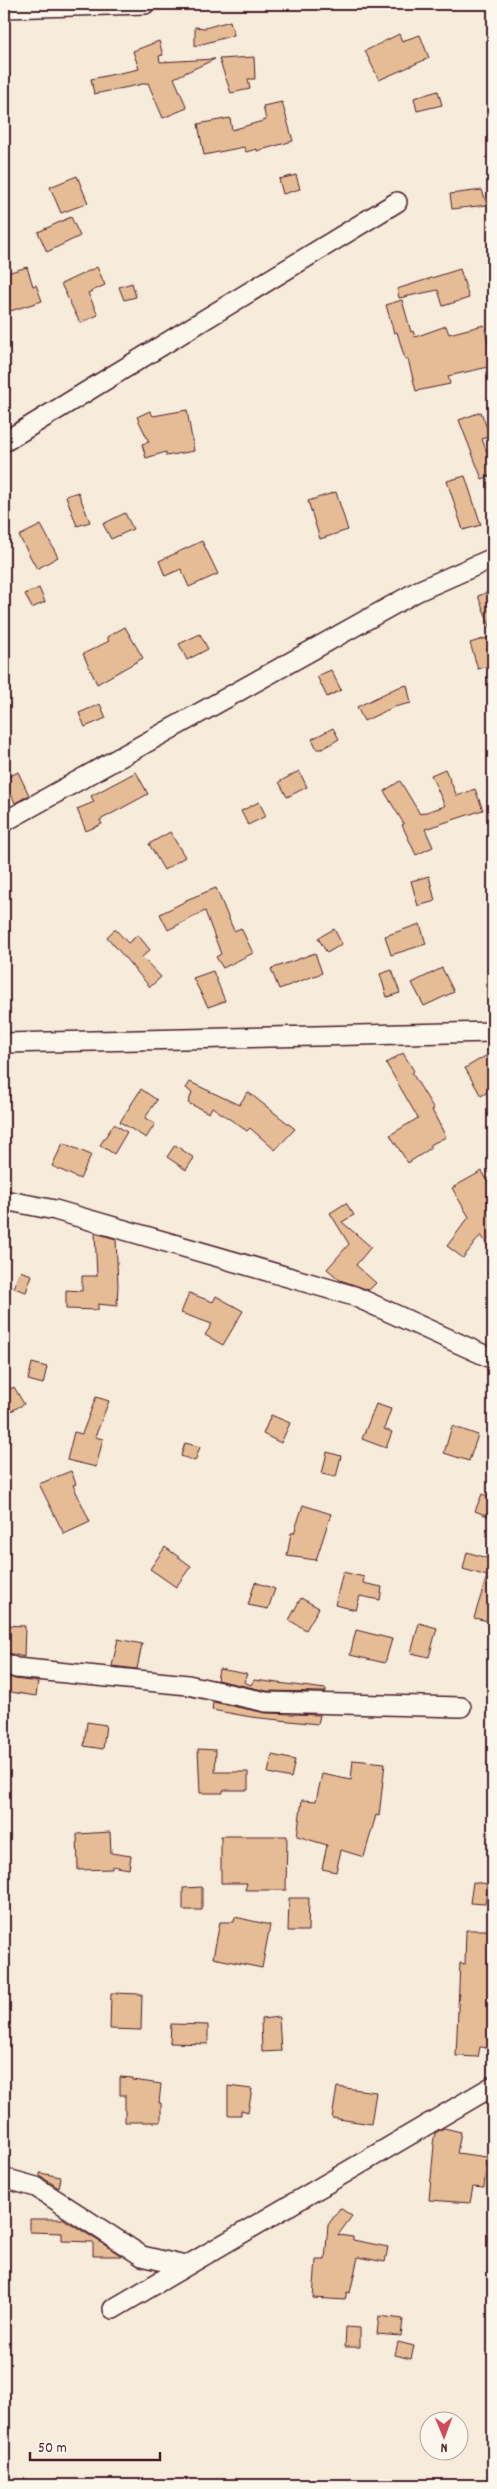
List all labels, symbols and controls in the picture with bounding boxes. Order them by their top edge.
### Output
north arrow [420,2412,470,2462]
scale bar [30,2429,160,2461]
text: N [440,2437,448,2457]
text: 50 m [38,2438,67,2460]

